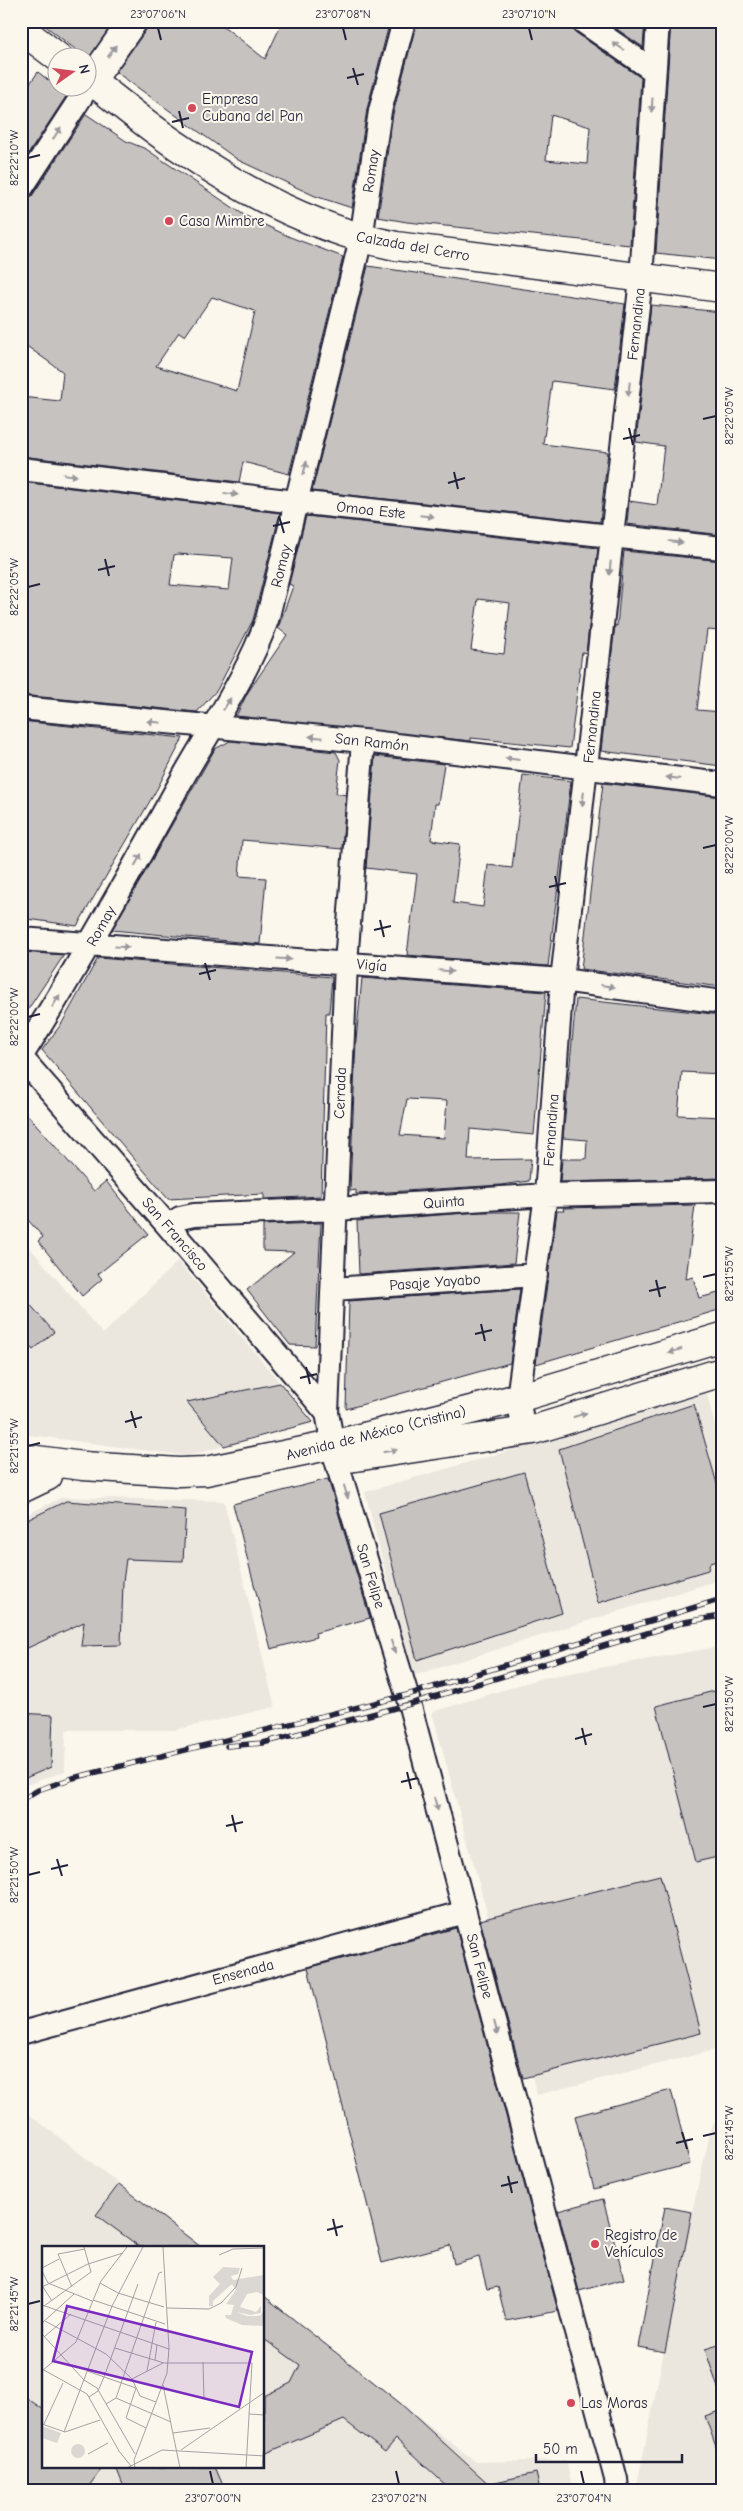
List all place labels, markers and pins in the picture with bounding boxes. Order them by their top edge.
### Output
place label: Empresa Cubana del Pan [202,90,303,125]
marker: Empresa Cubana del Pan [186,102,198,114]
place label: Casa Mimbre [179,212,265,230]
marker: Casa Mimbre [163,215,175,227]
place label: Registro de Vehículos [605,2226,678,2261]
marker: Registro de Vehículos [589,2238,601,2250]
place label: Las Moras [581,2394,647,2412]
marker: Las Moras [565,2397,577,2409]

